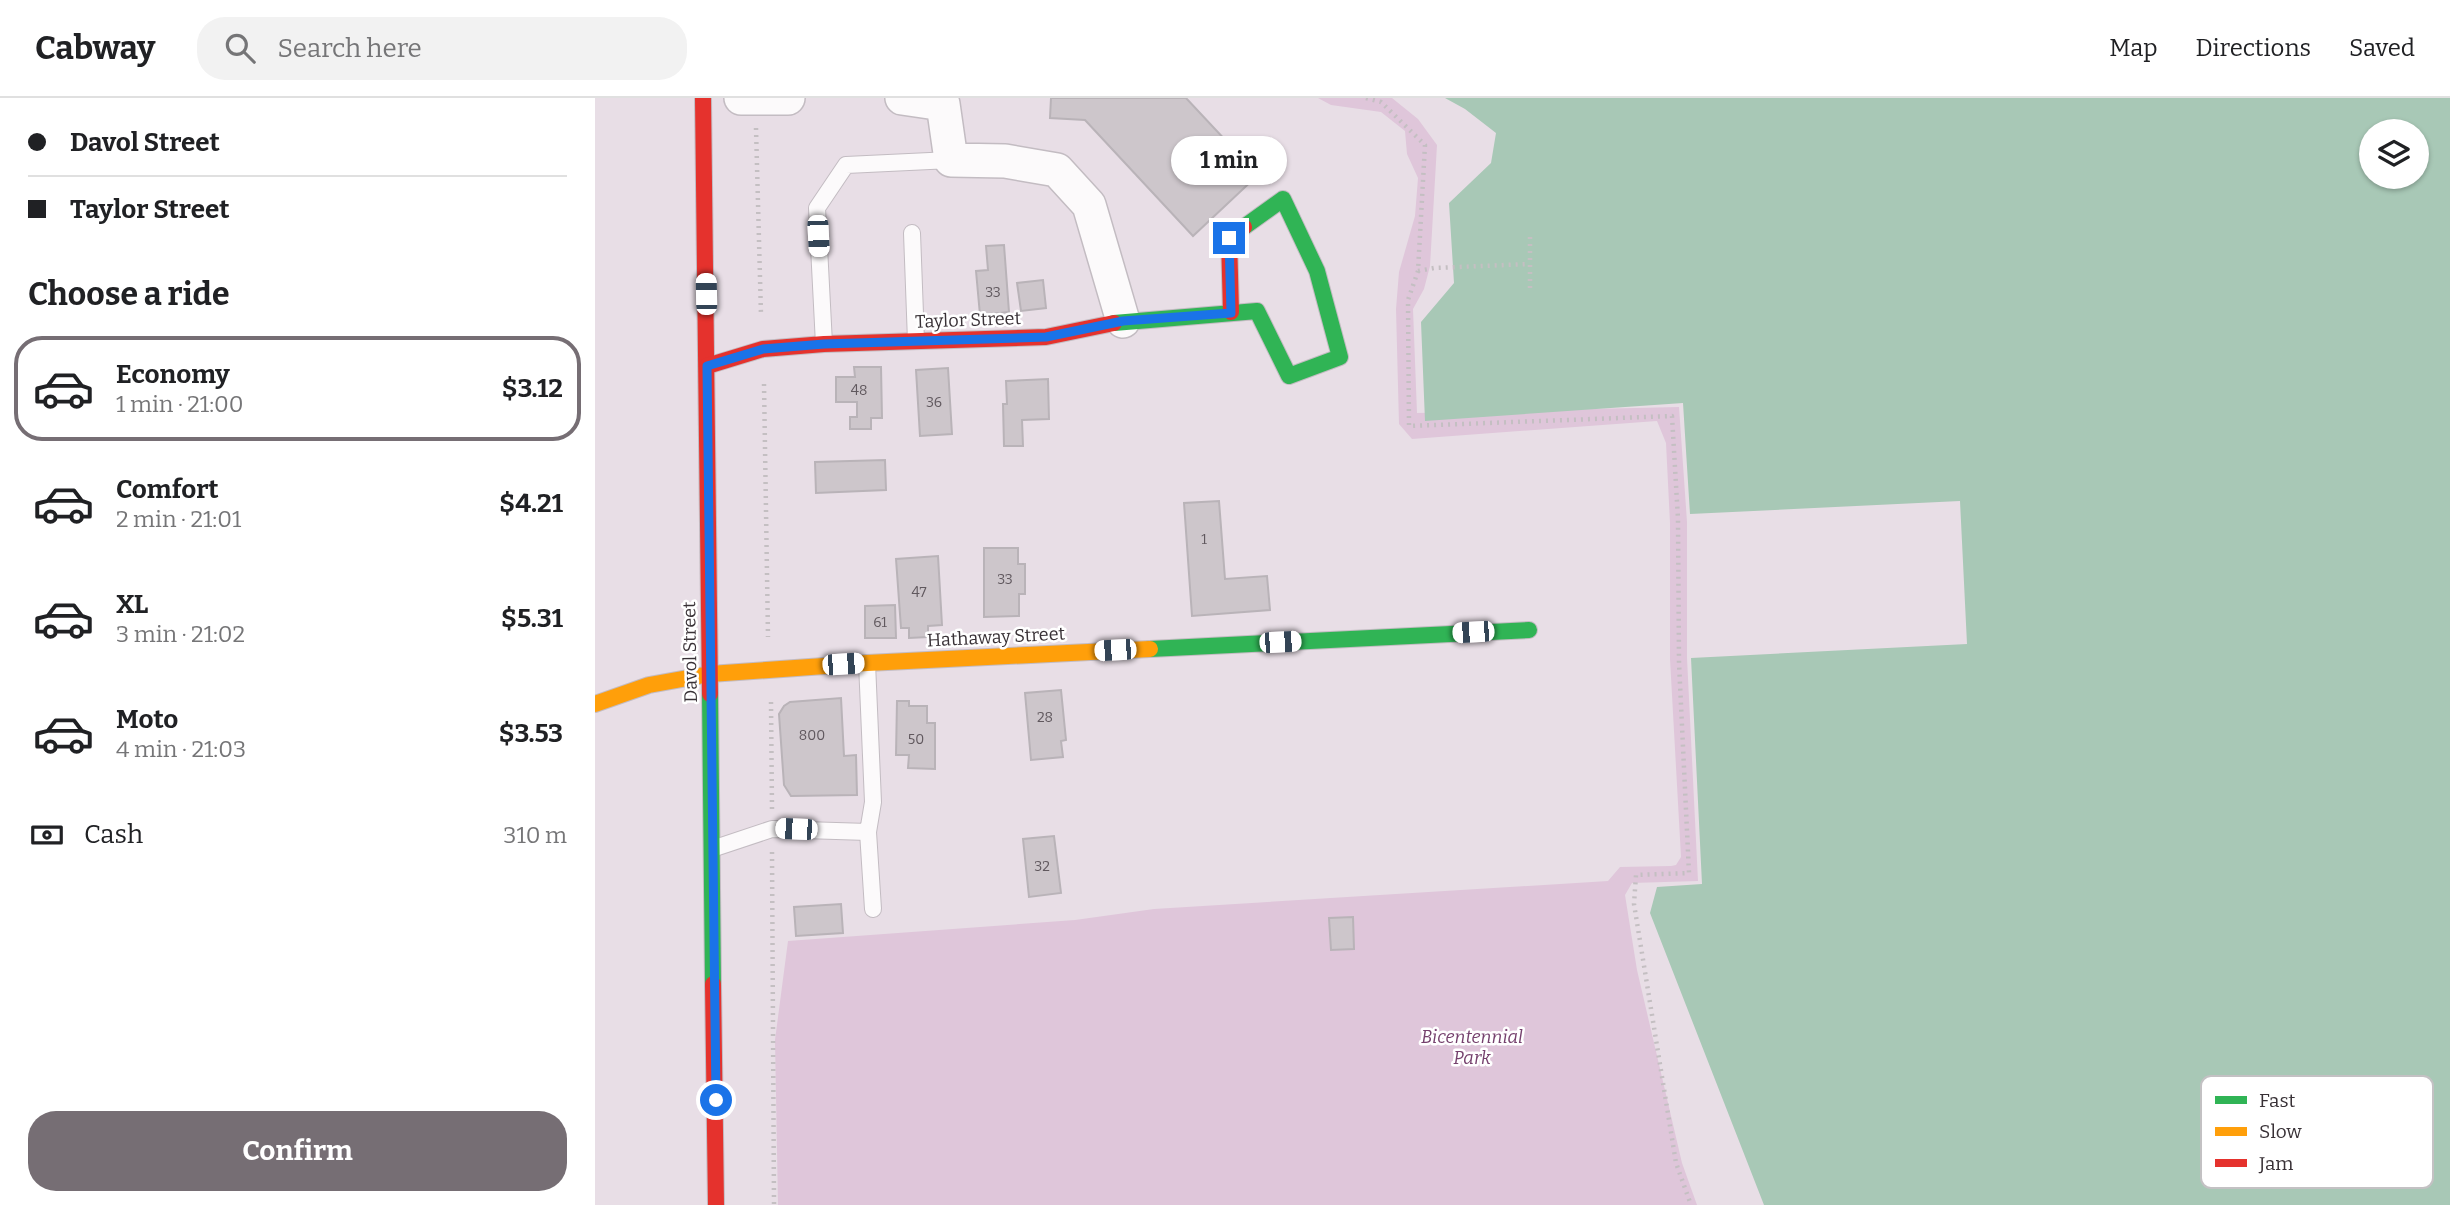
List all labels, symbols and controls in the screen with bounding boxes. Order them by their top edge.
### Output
search box [197,17,687,80]
text: Cabway [35,28,155,68]
icon: search [221,29,259,67]
text: Search here [277,33,422,64]
text: Map [2109,34,2158,62]
text: Directions [2196,34,2311,62]
text: Saved [2349,34,2415,62]
map controls [2359,119,2429,189]
button: layers [2359,119,2429,189]
text: Davol Street [70,127,220,158]
callout: 1 min [1171,136,1287,186]
text: 1 min [1200,146,1258,174]
text: Taylor Street [70,194,229,225]
car [807,214,830,258]
route end [1213,222,1245,254]
car [696,273,717,315]
text: Choose a ride [28,275,229,313]
house number: 33 [985,284,1001,301]
street label: Taylor Street [915,307,1022,333]
icon: car [32,357,95,420]
text: Economy [116,359,230,390]
text: $3.12 [502,373,563,404]
house number: 48 [851,382,867,399]
text: 1 min · 21:00 [116,390,244,418]
house number: 36 [926,394,942,411]
icon: car [32,472,95,535]
text: Comfort [116,474,219,505]
text: $4.21 [499,488,563,519]
text: 2 min · 21:01 [116,505,241,533]
house number: 1 [1201,531,1207,548]
house number: 33 [997,571,1013,588]
house number: 47 [911,584,927,601]
icon: car [32,587,95,650]
text: XL [116,589,148,620]
street label: Davol Street [678,601,702,703]
text: $5.31 [501,603,563,634]
house number: 61 [873,614,887,631]
text: 3 min · 21:02 [116,620,245,648]
car [1452,620,1495,644]
street label: Hathaway Street [926,622,1066,652]
car [1259,630,1302,654]
car [1094,638,1137,662]
car [822,652,865,676]
icon: car [32,702,95,765]
text: Moto [116,704,178,735]
house number: 28 [1037,709,1053,726]
text: $3.53 [499,718,563,749]
house number: 800 [799,727,825,744]
house number: 50 [908,731,924,748]
text: 4 min · 21:03 [116,735,246,763]
icon: cash [28,816,66,854]
car [775,818,818,840]
text: Cash [84,819,143,850]
text: 310 m [503,821,567,849]
house number: 32 [1034,858,1050,875]
park label: Bicentennial Park [1421,1026,1523,1069]
legend [2201,1076,2433,1188]
route start [700,1084,732,1116]
text: Fast [2259,1089,2296,1112]
button: Confirm [28,1111,567,1191]
text: Slow [2259,1120,2302,1143]
text: Jam [2258,1152,2293,1175]

